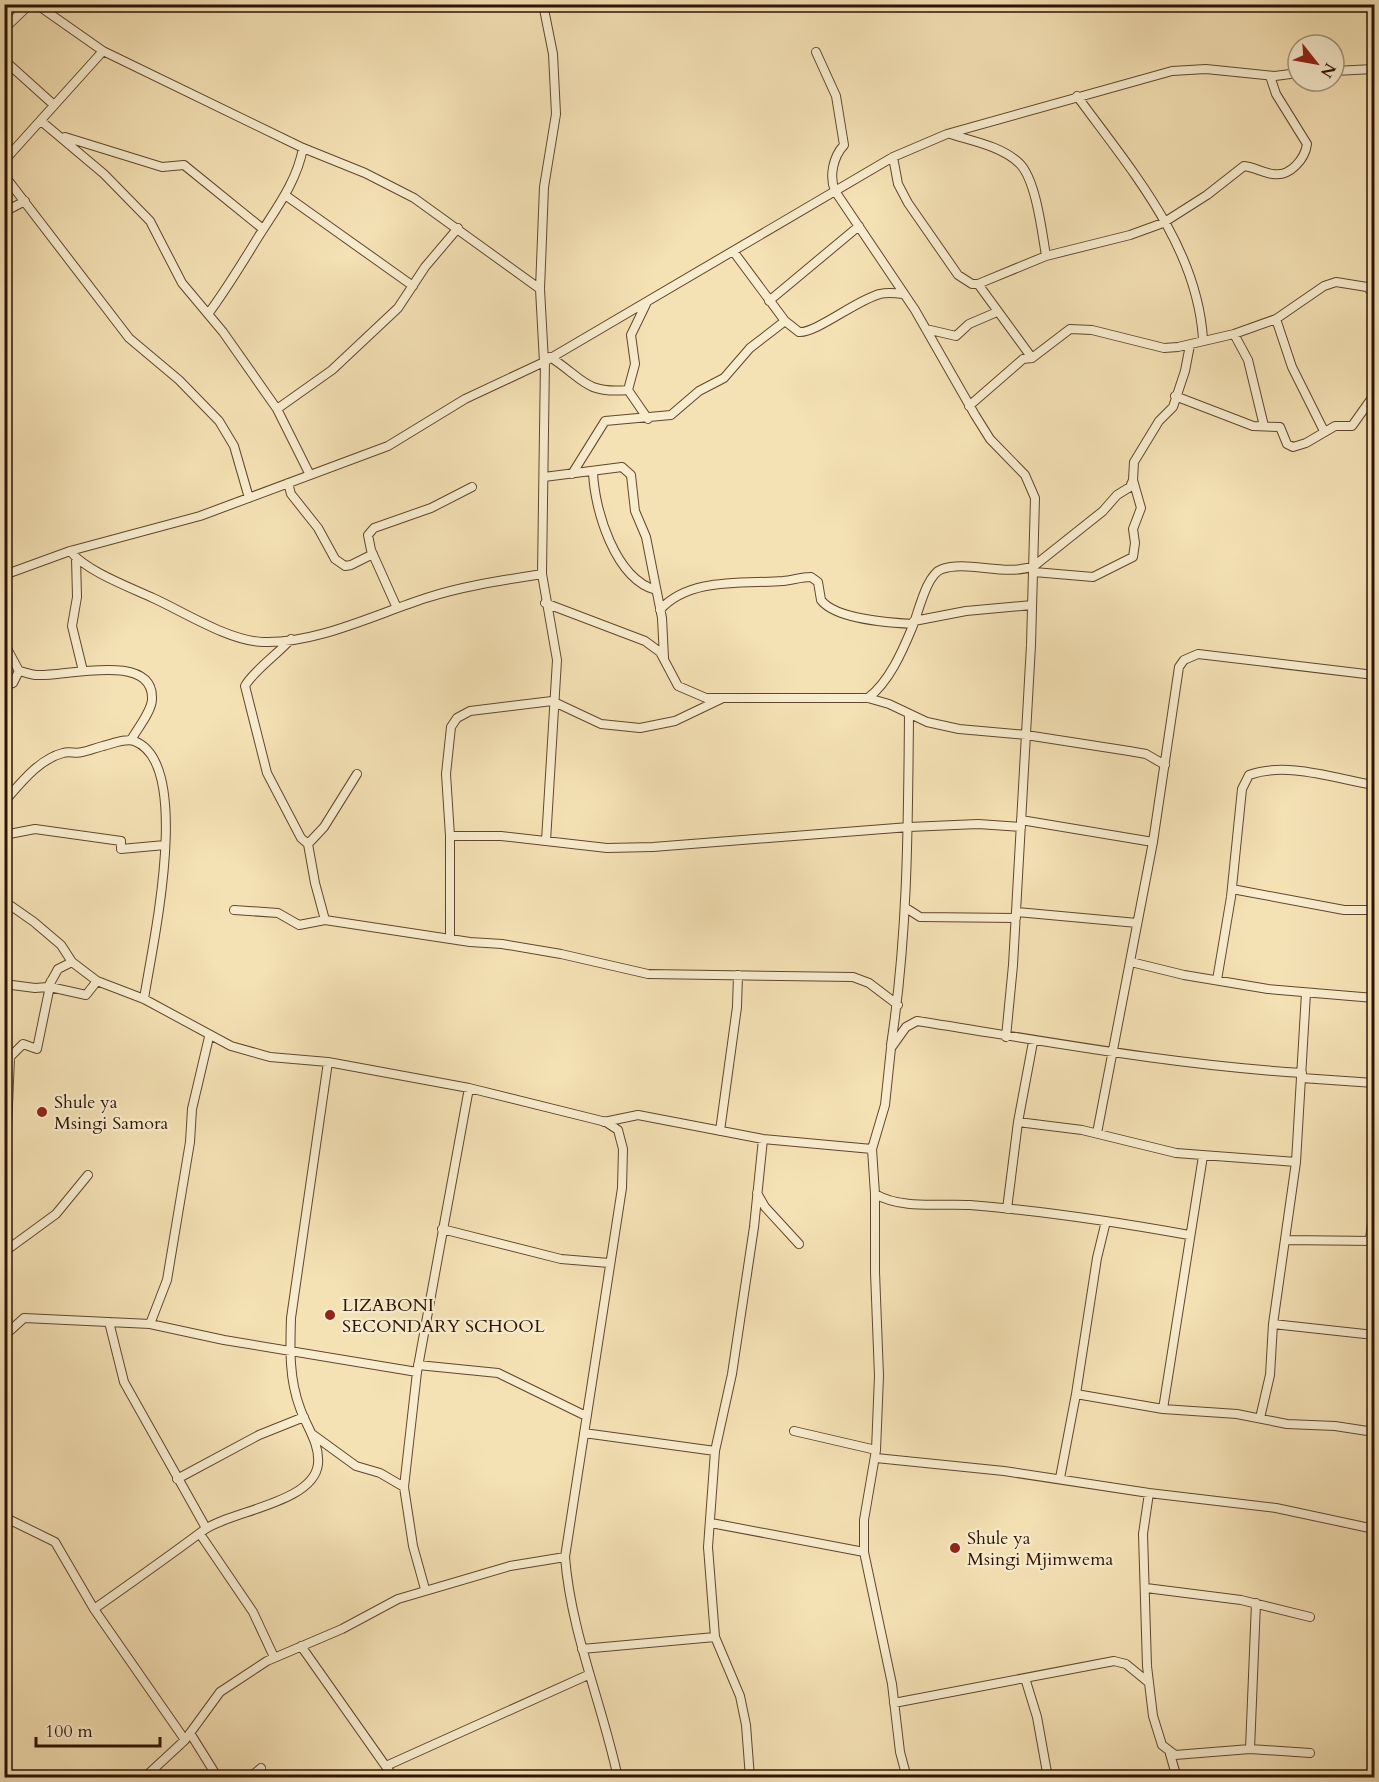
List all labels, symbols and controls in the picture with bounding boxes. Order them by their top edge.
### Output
north arrow [1286,33,1346,93]
text: N [1315,59,1341,82]
place label: Shule ya Msingi Samora [54,1090,169,1136]
marker: Shule ya Msingi Samora [35,1105,49,1119]
place label: LIZABONI SECONDARY SCHOOL [342,1293,545,1339]
marker: LIZABONI SECONDARY SCHOOL [323,1308,337,1322]
place label: Shule ya Msingi Mjimwema [967,1526,1113,1572]
marker: Shule ya Msingi Mjimwema [948,1541,962,1555]
scale bar [36,1710,160,1748]
text: 100 m [45,1719,93,1744]

